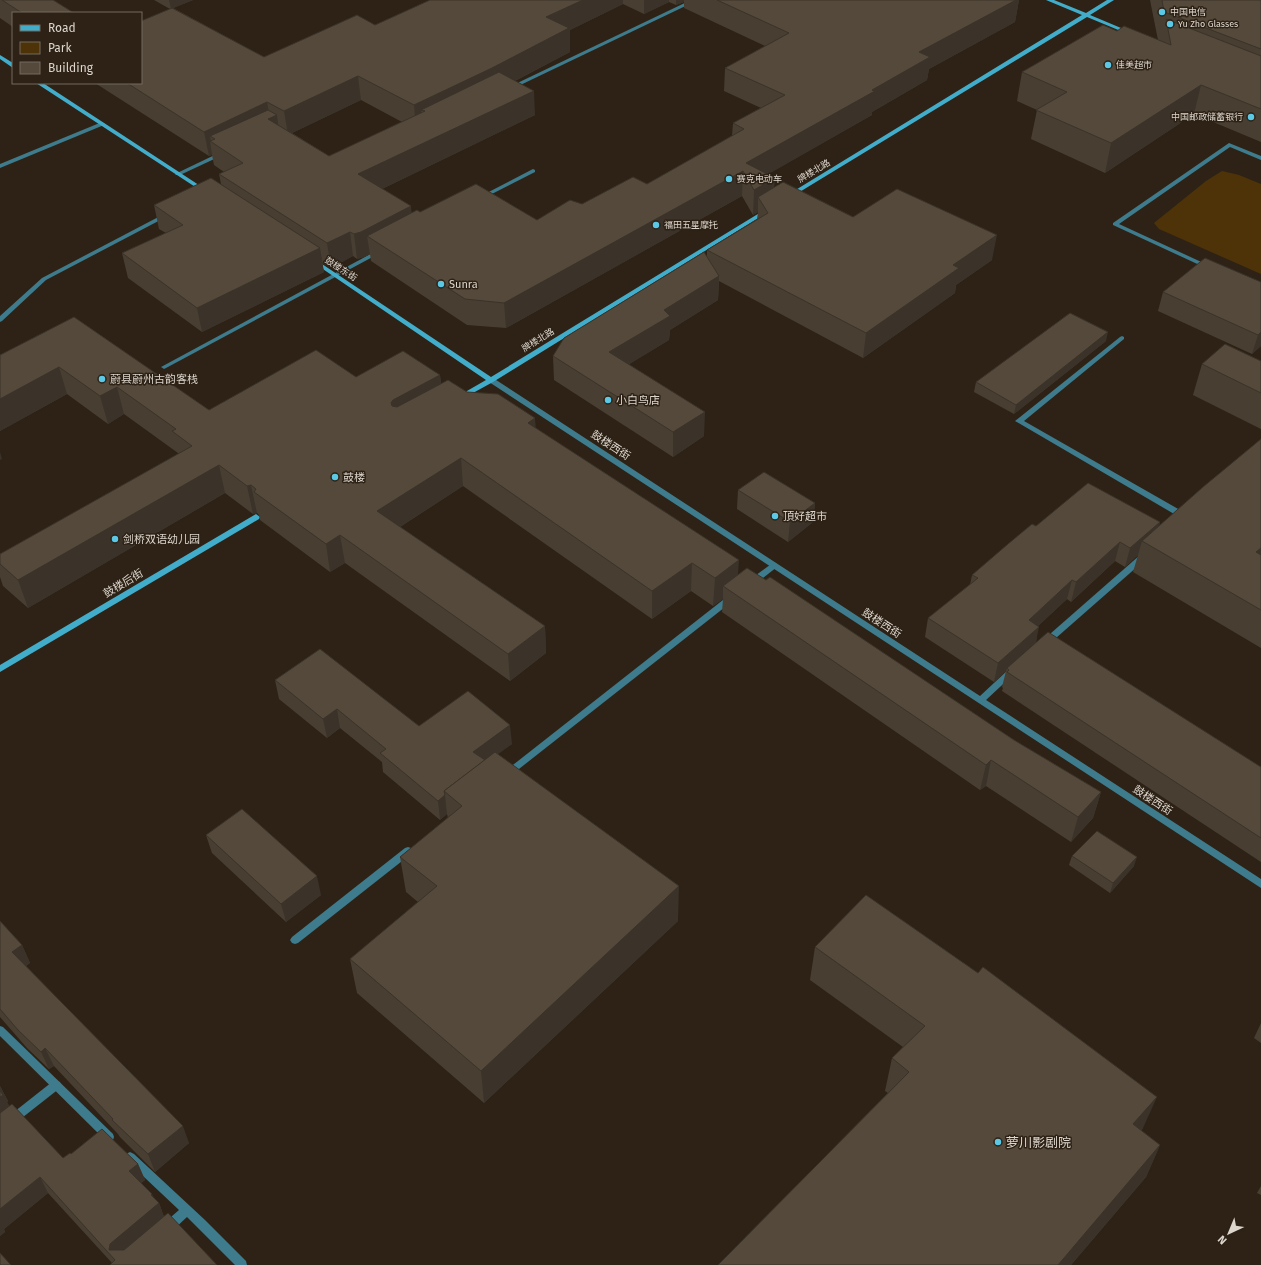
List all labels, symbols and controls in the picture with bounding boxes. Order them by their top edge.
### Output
marker: 中国电信 [1157,7,1167,17]
place label: 中国电信 [1170,7,1206,17]
legend [12,12,142,84]
marker: Yu Zho Glasses [1165,19,1175,29]
place label: Yu Zho Glasses [1178,19,1238,29]
text: Road [48,21,76,35]
text: Park [48,41,72,55]
marker: 佳美超市 [1103,60,1113,70]
place label: 佳美超市 [1116,60,1152,70]
text: Building [48,61,94,75]
place label: 中国邮政储蓄银行 [1171,112,1243,122]
marker: 中国邮政储蓄银行 [1246,112,1256,122]
street label: 牌楼北路 [795,157,832,185]
marker: 赛克电动车 [724,174,734,184]
place label: 赛克电动车 [736,174,782,184]
marker: 福田五星摩托 [651,220,661,230]
place label: 福田五星摩托 [664,220,718,230]
street label: 鼓楼东街 [323,255,359,283]
place label: Sunra [449,278,478,291]
marker: Sunra [436,279,446,289]
street label: 牌楼北路 [520,325,556,354]
place label: 蔚县蔚州古韵客栈 [110,373,198,386]
marker: 蔚县蔚州古韵客栈 [97,374,107,384]
place label: 小白鸟店 [616,394,660,407]
marker: 小白鸟店 [603,395,613,405]
street label: 鼓楼西街 [589,428,633,463]
place label: 鼓楼 [343,471,365,484]
marker: 鼓楼 [330,472,340,482]
place label: 頂好超市 [783,510,827,523]
marker: 頂好超市 [770,511,780,521]
place label: 剑桥双语幼儿园 [123,533,200,546]
marker: 剑桥双语幼儿园 [110,534,120,544]
street label: 鼓楼后街 [101,567,145,600]
street label: 鼓楼西街 [860,606,904,641]
street label: 鼓楼西街 [1131,783,1175,818]
place label: 萝川影剧院 [1006,1135,1071,1150]
marker: 萝川影剧院 [993,1137,1003,1147]
north arrow [1209,1213,1249,1253]
text: N [1215,1233,1230,1247]

